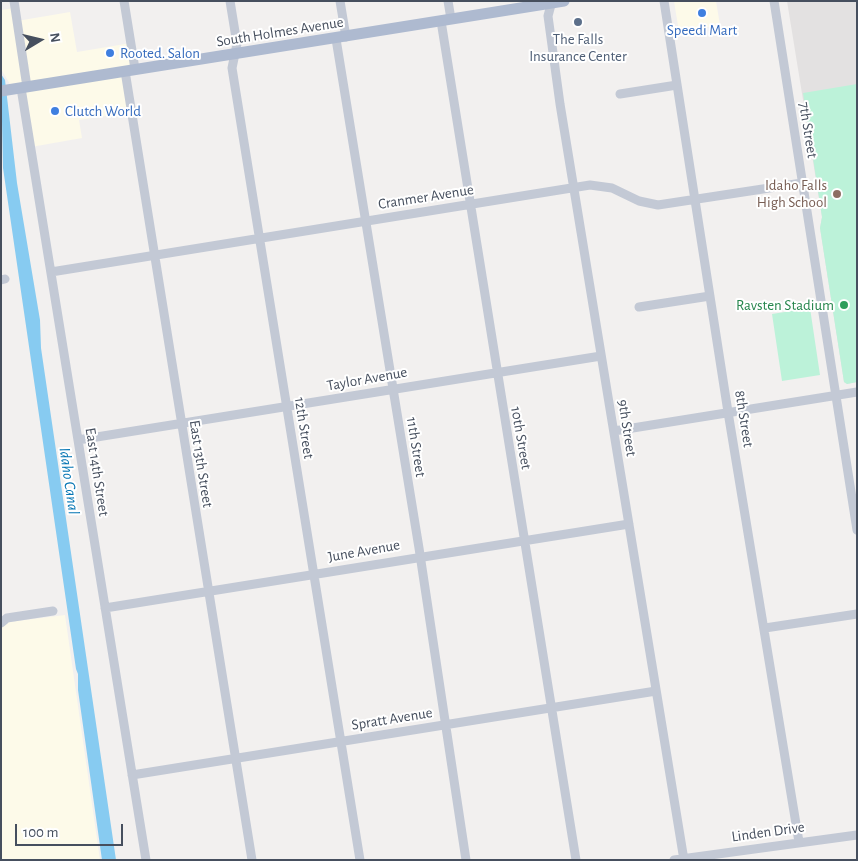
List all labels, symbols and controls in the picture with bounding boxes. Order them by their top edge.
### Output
marker: Speedi Mart [696,7,708,19]
street label: South Holmes Avenue [215,13,345,51]
north arrow [15,15,65,65]
marker: The Falls Insurance Center [572,16,584,28]
place label: Speedi Mart [667,21,737,39]
place label: The Falls Insurance Center [529,30,627,65]
text: N [47,32,62,44]
place label: Rooted. Salon [120,44,200,62]
marker: Rooted. Salon [104,47,116,59]
street label: 7th Street [795,101,821,159]
place label: Clutch World [65,102,141,120]
marker: Clutch World [49,105,61,117]
place label: Idaho Falls High School [757,176,827,211]
street label: Cranmer Avenue [377,181,475,213]
marker: Idaho Falls High School [831,188,843,200]
place label: Ravsten Stadium [736,296,834,314]
marker: Ravsten Stadium [838,299,850,311]
street label: Taylor Avenue [325,363,409,395]
street label: 8th Street [731,389,757,449]
street label: 12th Street [290,396,318,460]
street label: 9th Street [614,398,640,458]
street label: 10th Street [507,405,535,471]
street label: 11th Street [402,416,430,478]
street label: East 13th Street [185,419,217,509]
street label: East 14th Street [81,426,113,518]
water label: Idaho Canal [55,446,83,516]
street label: June Avenue [327,536,401,566]
street label: Spratt Avenue [350,704,434,734]
scale bar [18,814,125,846]
street label: Linden Drive [730,818,806,846]
text: 100 m [23,825,58,840]

